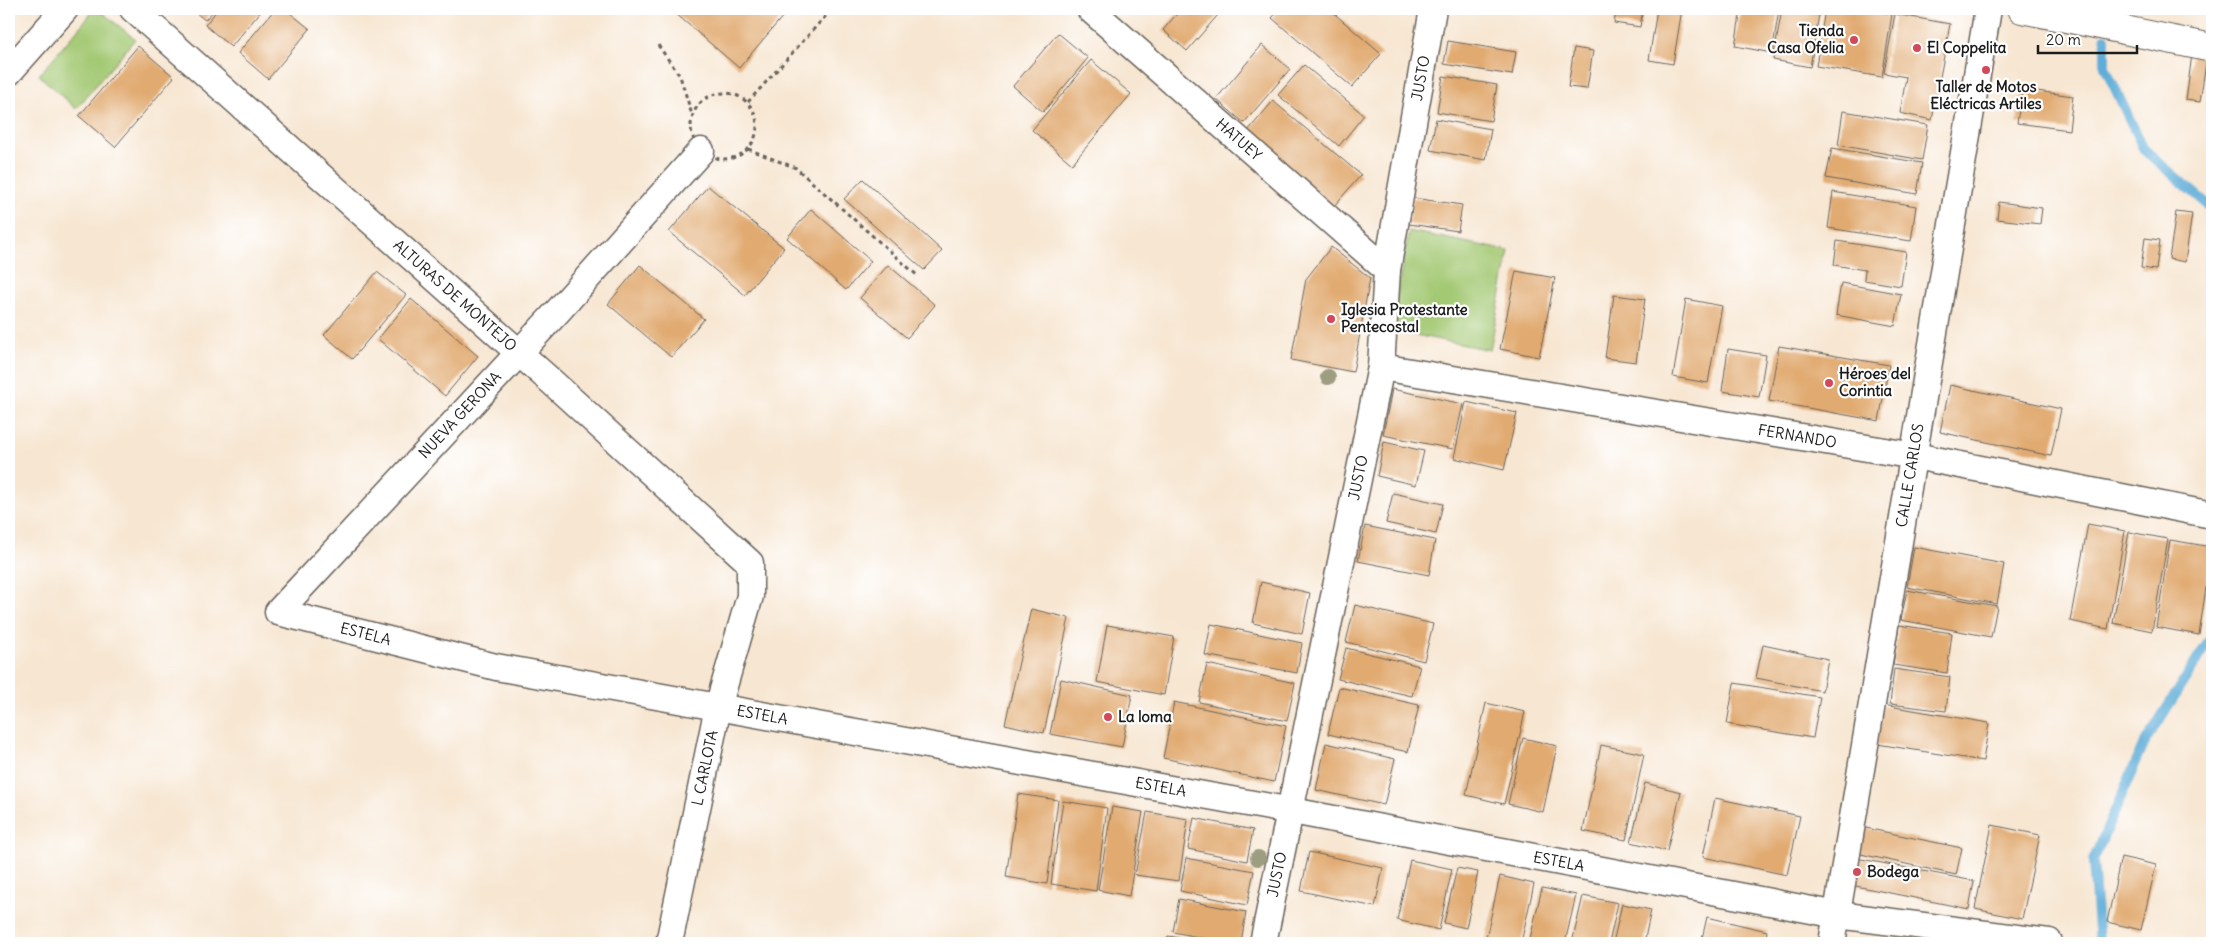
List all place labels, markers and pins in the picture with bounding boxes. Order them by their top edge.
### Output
place label: Tienda Casa Ofelia [1767,21,1844,57]
marker: Tienda Casa Ofelia [1848,34,1860,46]
place label: El Coppelita [1927,38,2007,58]
marker: El Coppelita [1911,42,1923,54]
marker: Taller de Motos Eléctricas Artiles [1980,64,1992,76]
place label: Taller de Motos Eléctricas Artiles [1930,77,2042,113]
place label: Iglesia Protestante Pentecostal [1341,300,1468,336]
marker: Iglesia Protestante Pentecostal [1325,313,1337,325]
place label: Héroes del Corintia [1839,364,1911,400]
marker: Héroes del Corintia [1823,377,1835,389]
place label: La loma [1118,707,1172,726]
marker: La loma [1102,711,1114,723]
place label: Bodega [1867,862,1919,882]
marker: Bodega [1851,866,1863,878]

